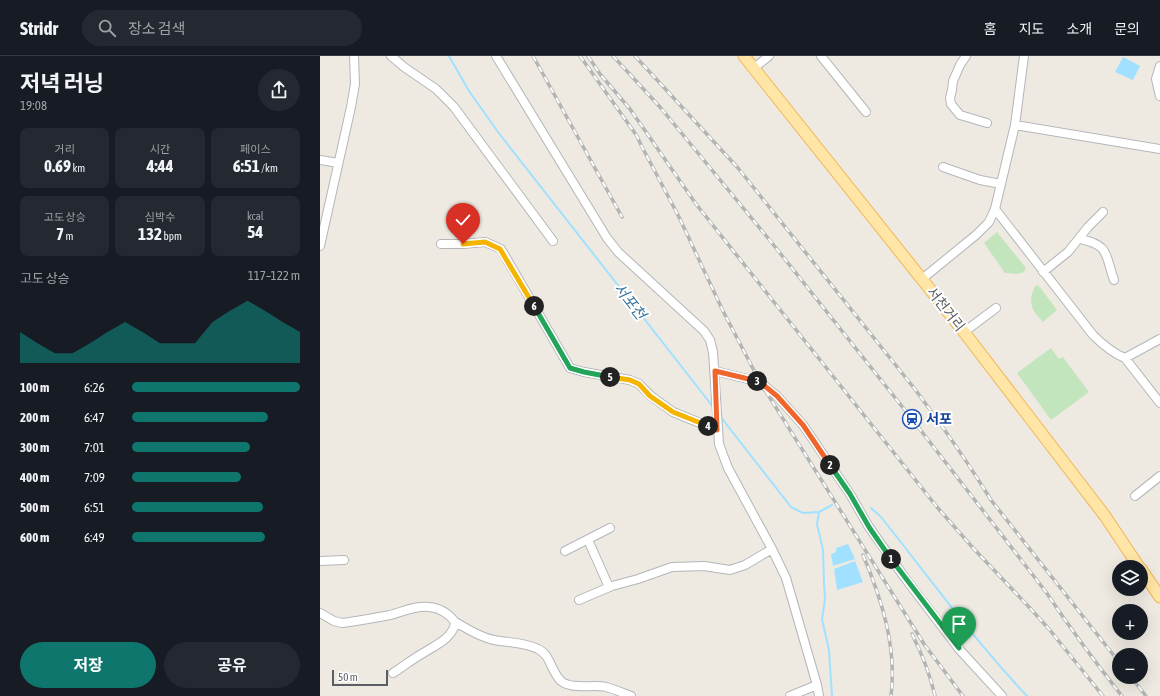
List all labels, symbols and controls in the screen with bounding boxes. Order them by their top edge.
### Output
search box [82,10,362,46]
text: Stridr [20,17,58,39]
icon: search [96,17,118,39]
text: 장소 검색 [128,20,185,37]
text: 홈 [984,21,997,37]
text: 지도 [1019,21,1044,37]
text: 소개 [1066,21,1092,37]
text: 문의 [1114,21,1140,37]
button: share [258,69,300,111]
text: 저녁 러닝 [20,70,104,96]
text: 19:08 [20,98,47,113]
text: 거리 [55,143,75,155]
text: 시간 [150,143,170,155]
text: 페이스 [240,143,271,155]
text: 0.69 [44,156,71,176]
text: 4:44 [146,156,173,176]
text: 6:51 [233,156,260,176]
text: km [71,162,85,174]
text: /km [260,162,278,174]
pin [446,203,480,244]
icon: check [452,209,474,231]
text: kcal [247,210,264,222]
text: 고도 상승 [44,211,86,223]
text: 심박수 [145,211,175,223]
text: 54 [247,222,263,242]
text: 7 [56,224,64,244]
text: 132 [138,224,162,244]
text: m [64,230,73,242]
text: bpm [162,230,182,242]
text: 117–122 m [248,268,300,283]
text: 고도 상승 [20,271,70,286]
water label: 서포천 [611,279,651,324]
street label: 서천거리 [924,284,968,334]
pin: 6 [524,296,544,316]
text: 6 [531,300,537,312]
pin: 5 [600,367,620,387]
text: 5 [607,371,613,383]
pin: 3 [747,371,767,391]
text: 3 [754,375,760,387]
text: 100 m [20,380,49,395]
text: 6:26 [84,380,105,395]
station icon: 서포 [901,408,923,430]
text: 200 m [20,410,49,425]
text: 6:47 [84,410,105,425]
place label: 서포 [926,411,952,427]
pin: 4 [698,416,718,436]
text: 4 [705,420,711,432]
text: 300 m [20,440,49,455]
text: 7:01 [84,440,105,455]
pin: 2 [820,455,840,475]
text: 2 [827,459,833,471]
text: 400 m [20,470,49,485]
text: 7:09 [84,470,105,485]
text: 500 m [20,500,49,515]
text: 6:51 [84,500,105,515]
text: 600 m [20,530,49,545]
text: 6:49 [84,530,105,545]
pin: 1 [881,549,901,569]
text: 1 [888,553,894,565]
map controls [1112,560,1148,684]
button: layers [1112,560,1148,596]
button: + [1112,604,1148,640]
pin [942,607,976,648]
icon: arrive [948,613,970,635]
button: 저장 [20,642,156,688]
button: 공유 [164,642,300,688]
button: − [1112,648,1148,684]
scale bar [332,668,388,687]
text: 50 m [338,671,358,683]

